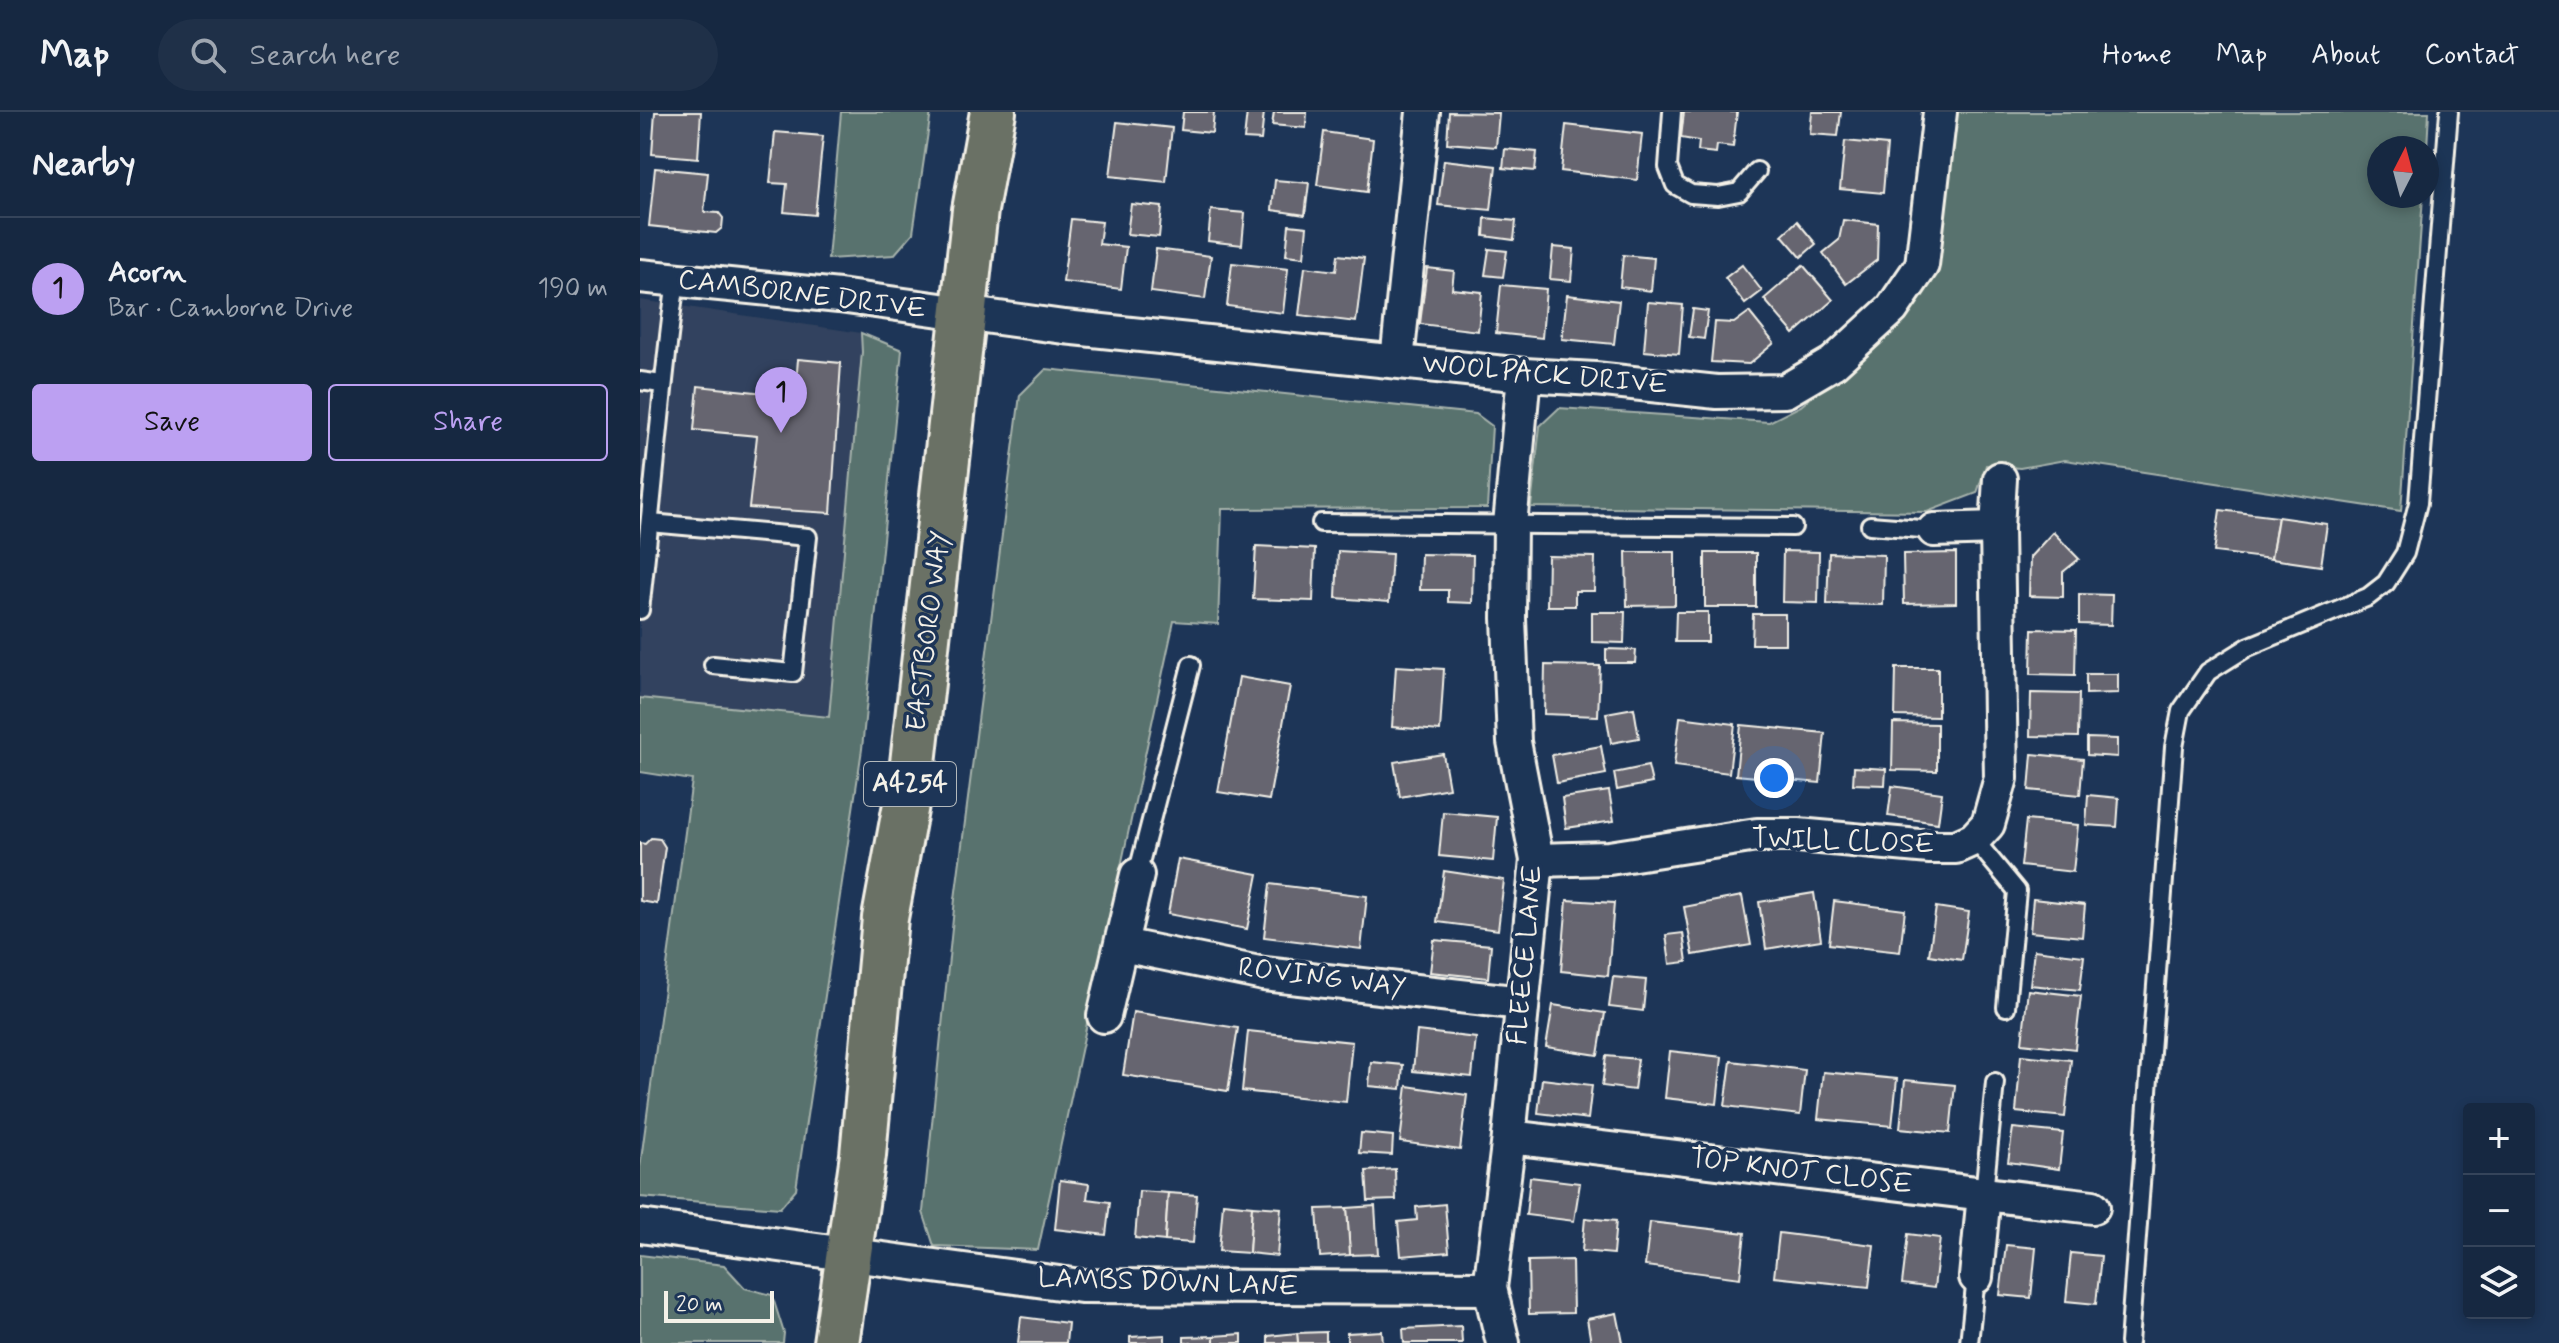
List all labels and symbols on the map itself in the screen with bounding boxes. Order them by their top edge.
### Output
north arrow [2367,136,2439,208]
street label: CAMBORNE DRIVE [676,261,928,329]
street label: WOOLPACK DRIVE [1421,346,1669,404]
pin: 1 [755,367,807,433]
street label: EASTBORO WAY [898,529,960,733]
your location [1754,758,1794,798]
road number: A4254 [864,762,956,806]
street label: TWILL CLOSE [1751,820,1935,864]
street label: FLEECE LANE [1500,863,1552,1047]
street label: ROVING WAY [1236,949,1408,1007]
street label: TOP KNOT CLOSE [1688,1140,1914,1204]
street label: LAMBS DOWN LANE [1037,1260,1299,1306]
scale bar [664,1287,774,1323]

